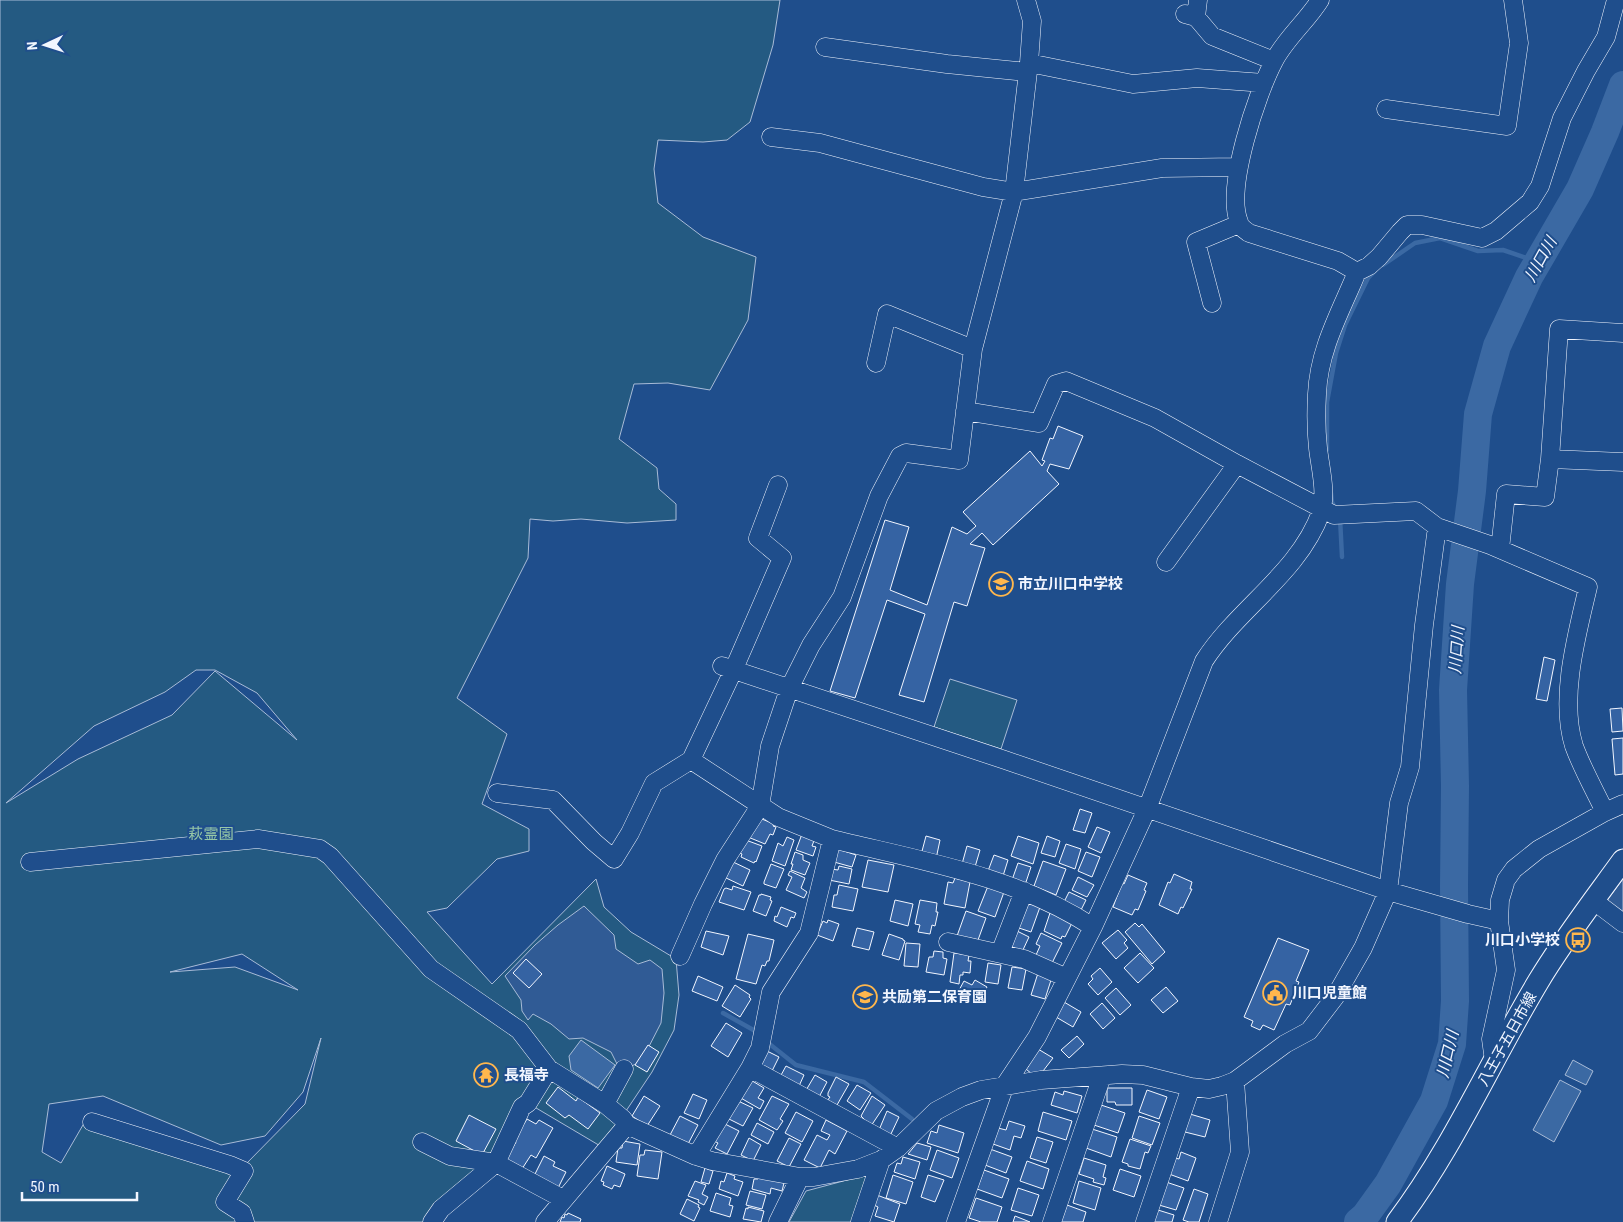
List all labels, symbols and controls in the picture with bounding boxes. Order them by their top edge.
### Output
north arrow [20,20,70,70]
text: N [24,41,40,51]
water label: 川口川 [1520,232,1561,285]
school or university icon: 市立川口中学校 [988,571,1014,597]
place label: 市立川口中学校 [1018,575,1123,593]
water label: 川口川 [1445,623,1468,675]
park label: 萩霊園 [188,825,234,843]
bus stop icon: 川口小学校 [1565,927,1591,953]
place label: 川口小学校 [1485,931,1560,949]
public building icon: 川口児童館 [1262,980,1288,1006]
school or university icon: 共励第二保育園 [852,984,878,1010]
place label: 川口児童館 [1292,984,1367,1002]
place label: 共励第二保育園 [882,988,987,1006]
street label: 八王子五日市線 [1474,989,1540,1089]
water label: 川口川 [1433,1027,1463,1080]
temple icon: 長福寺 [473,1062,499,1088]
place label: 長福寺 [504,1066,549,1084]
scale bar [22,1170,138,1202]
text: 50 m [30,1178,60,1196]

